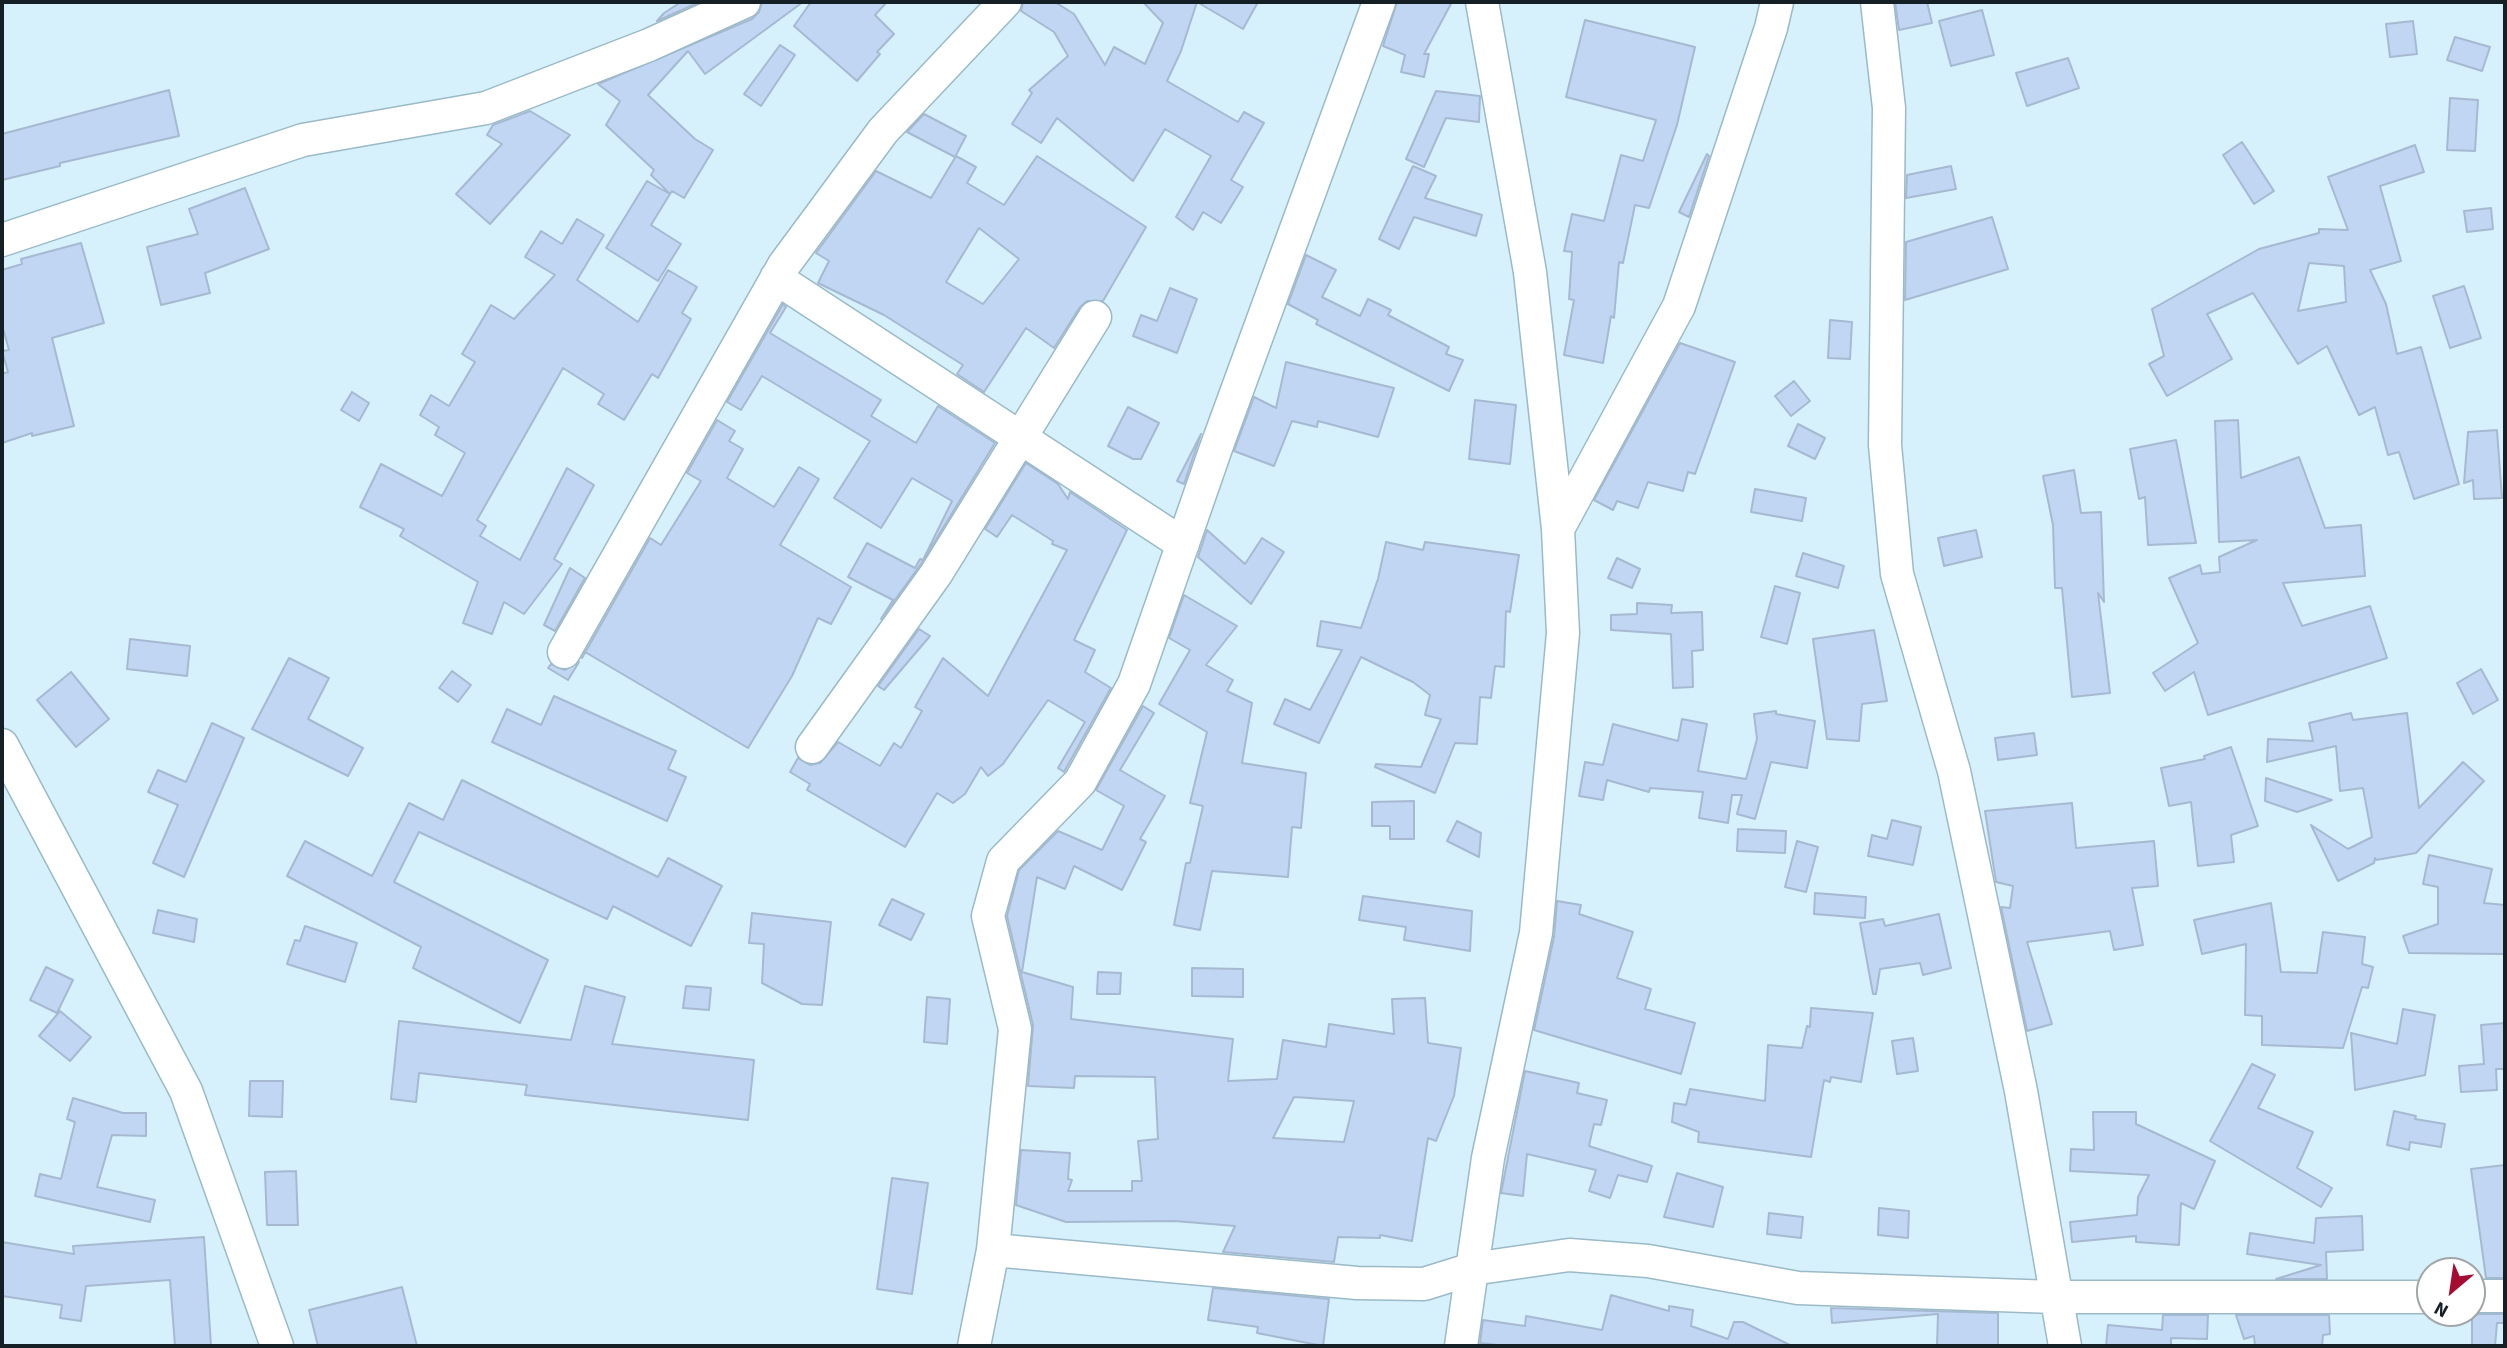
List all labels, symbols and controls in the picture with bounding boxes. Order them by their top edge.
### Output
north arrow [2416,1257,2486,1327]
text: N [2429,1294,2454,1324]

